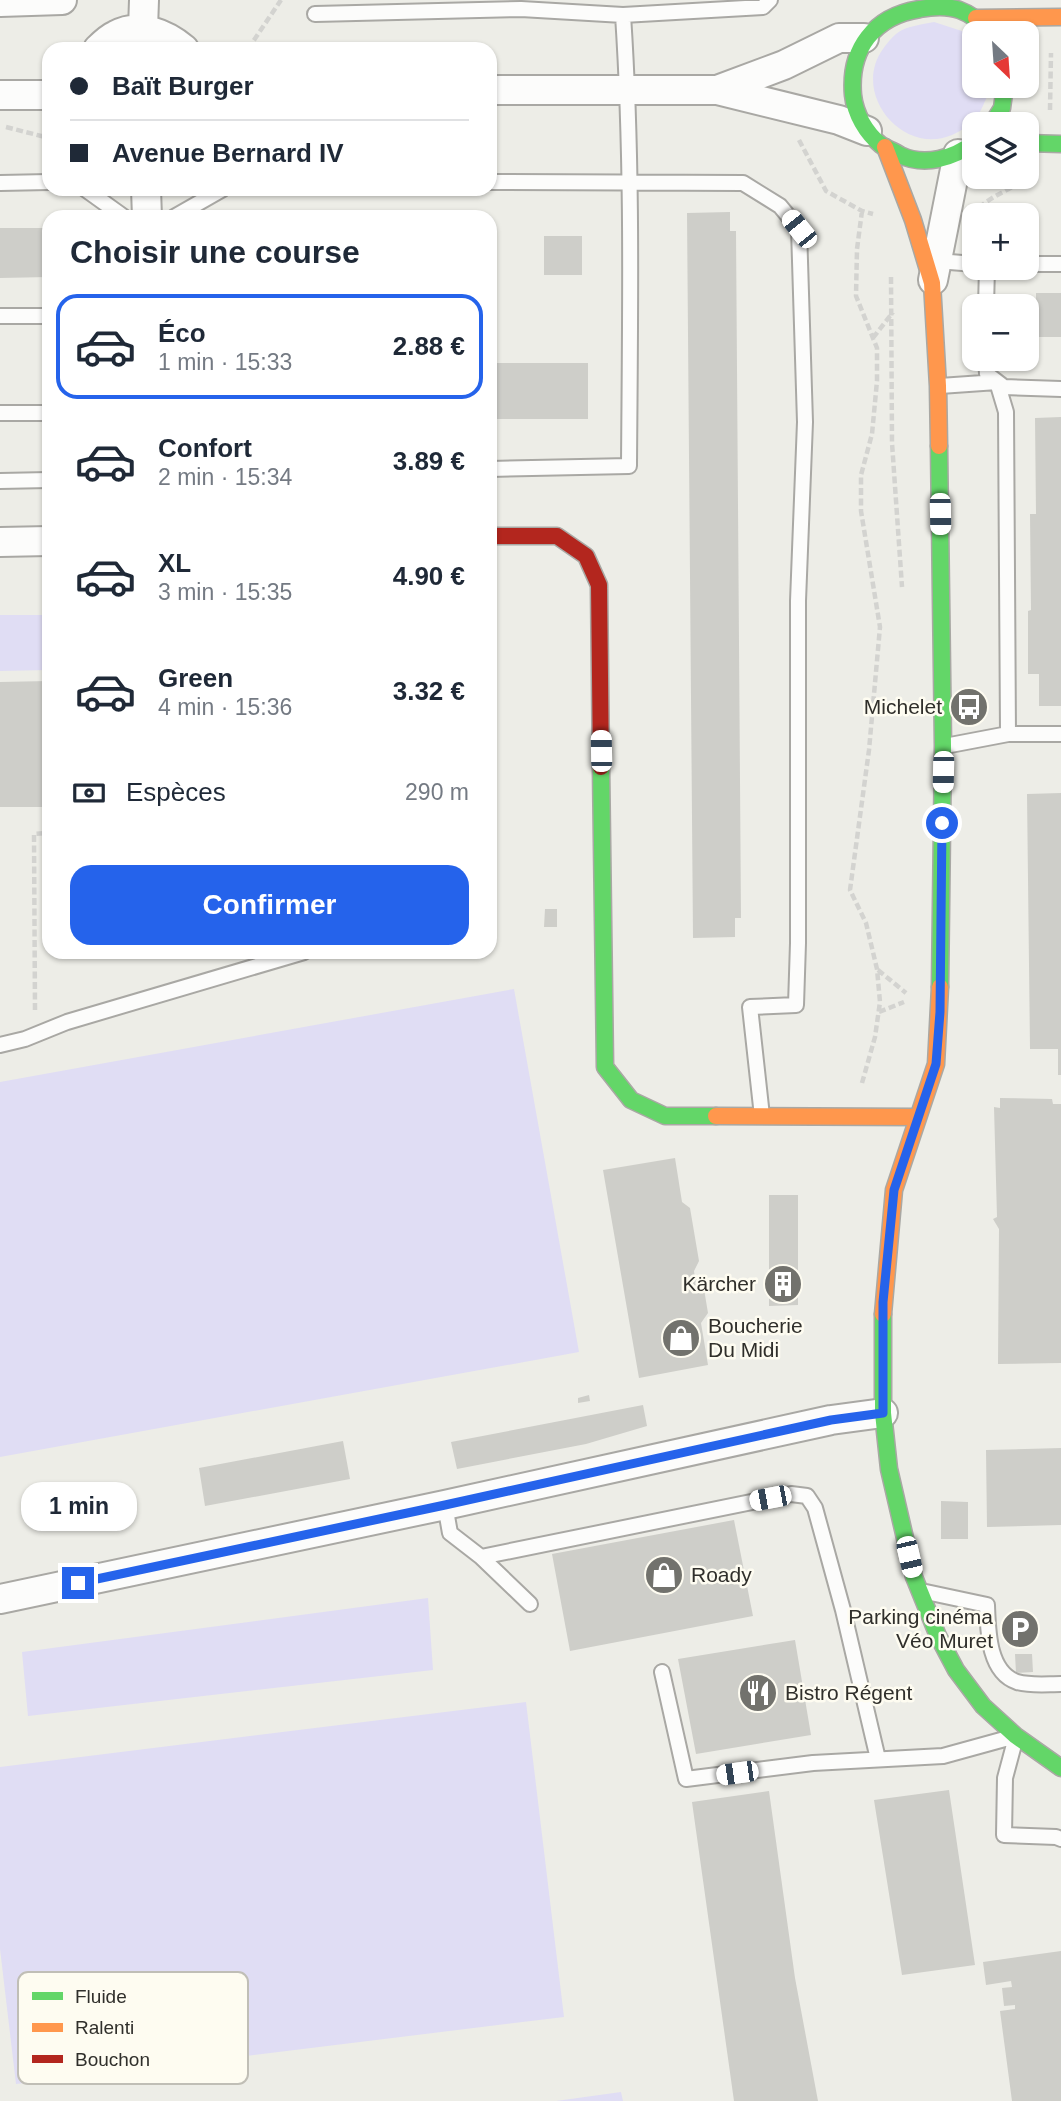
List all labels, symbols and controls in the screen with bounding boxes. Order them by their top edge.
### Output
north arrow [962,21,1040,98]
map controls [962,21,1039,371]
text: Baït Burger [112,71,254,101]
button: layers [962,112,1039,189]
text: Avenue Bernard IV [112,138,344,168]
button: + [962,203,1039,280]
car [778,206,821,252]
text: Choisir une course [70,234,360,270]
button: − [962,294,1039,371]
icon: car [74,315,137,378]
text: Éco [158,318,206,348]
text: 2.88 € [393,331,465,361]
text: 1 min · 15:33 [158,349,292,375]
icon: car [74,430,137,493]
text: Confort [158,433,252,463]
text: 3.89 € [393,446,465,476]
text: 2 min · 15:34 [158,464,292,490]
car [930,493,951,535]
icon: car [74,545,137,608]
text: XL [158,548,191,578]
text: 4.90 € [393,561,465,591]
text: 3 min · 15:35 [158,579,292,605]
icon: car [74,660,137,723]
text: Green [158,663,233,693]
text: 3.32 € [393,676,465,706]
bus stop icon: Michelet [948,686,990,728]
text: 4 min · 15:36 [158,694,292,720]
place label: Michelet [864,695,942,718]
car [591,730,612,772]
car [933,751,954,793]
icon: cash [70,774,108,812]
text: Espèces [126,777,226,807]
text: 290 m [405,779,469,805]
route start [926,807,958,839]
button: Confirmer [70,865,469,945]
building icon: Kärcher [762,1263,804,1305]
place label: Kärcher [682,1272,756,1295]
place label: Boucherie Du Midi [708,1314,803,1361]
shop icon: Boucherie Du Midi [660,1317,702,1359]
callout: 1 min [20,1482,136,1530]
car [748,1484,793,1512]
text: 1 min [49,1493,109,1519]
car [895,1534,924,1580]
shop icon: Roady [643,1554,685,1596]
place label: Roady [691,1563,752,1586]
route end [62,1567,94,1599]
place label: Parking cinéma Véo Muret [848,1605,993,1652]
parking icon: Parking cinéma Véo Muret [999,1608,1041,1650]
restaurant icon: Bistro Régent [737,1672,779,1714]
place label: Bistro Régent [785,1681,912,1704]
car [715,1760,760,1786]
legend [18,1972,248,2084]
text: Fluide [75,1986,127,2007]
text: Ralenti [75,2017,134,2038]
text: Bouchon [75,2049,150,2070]

